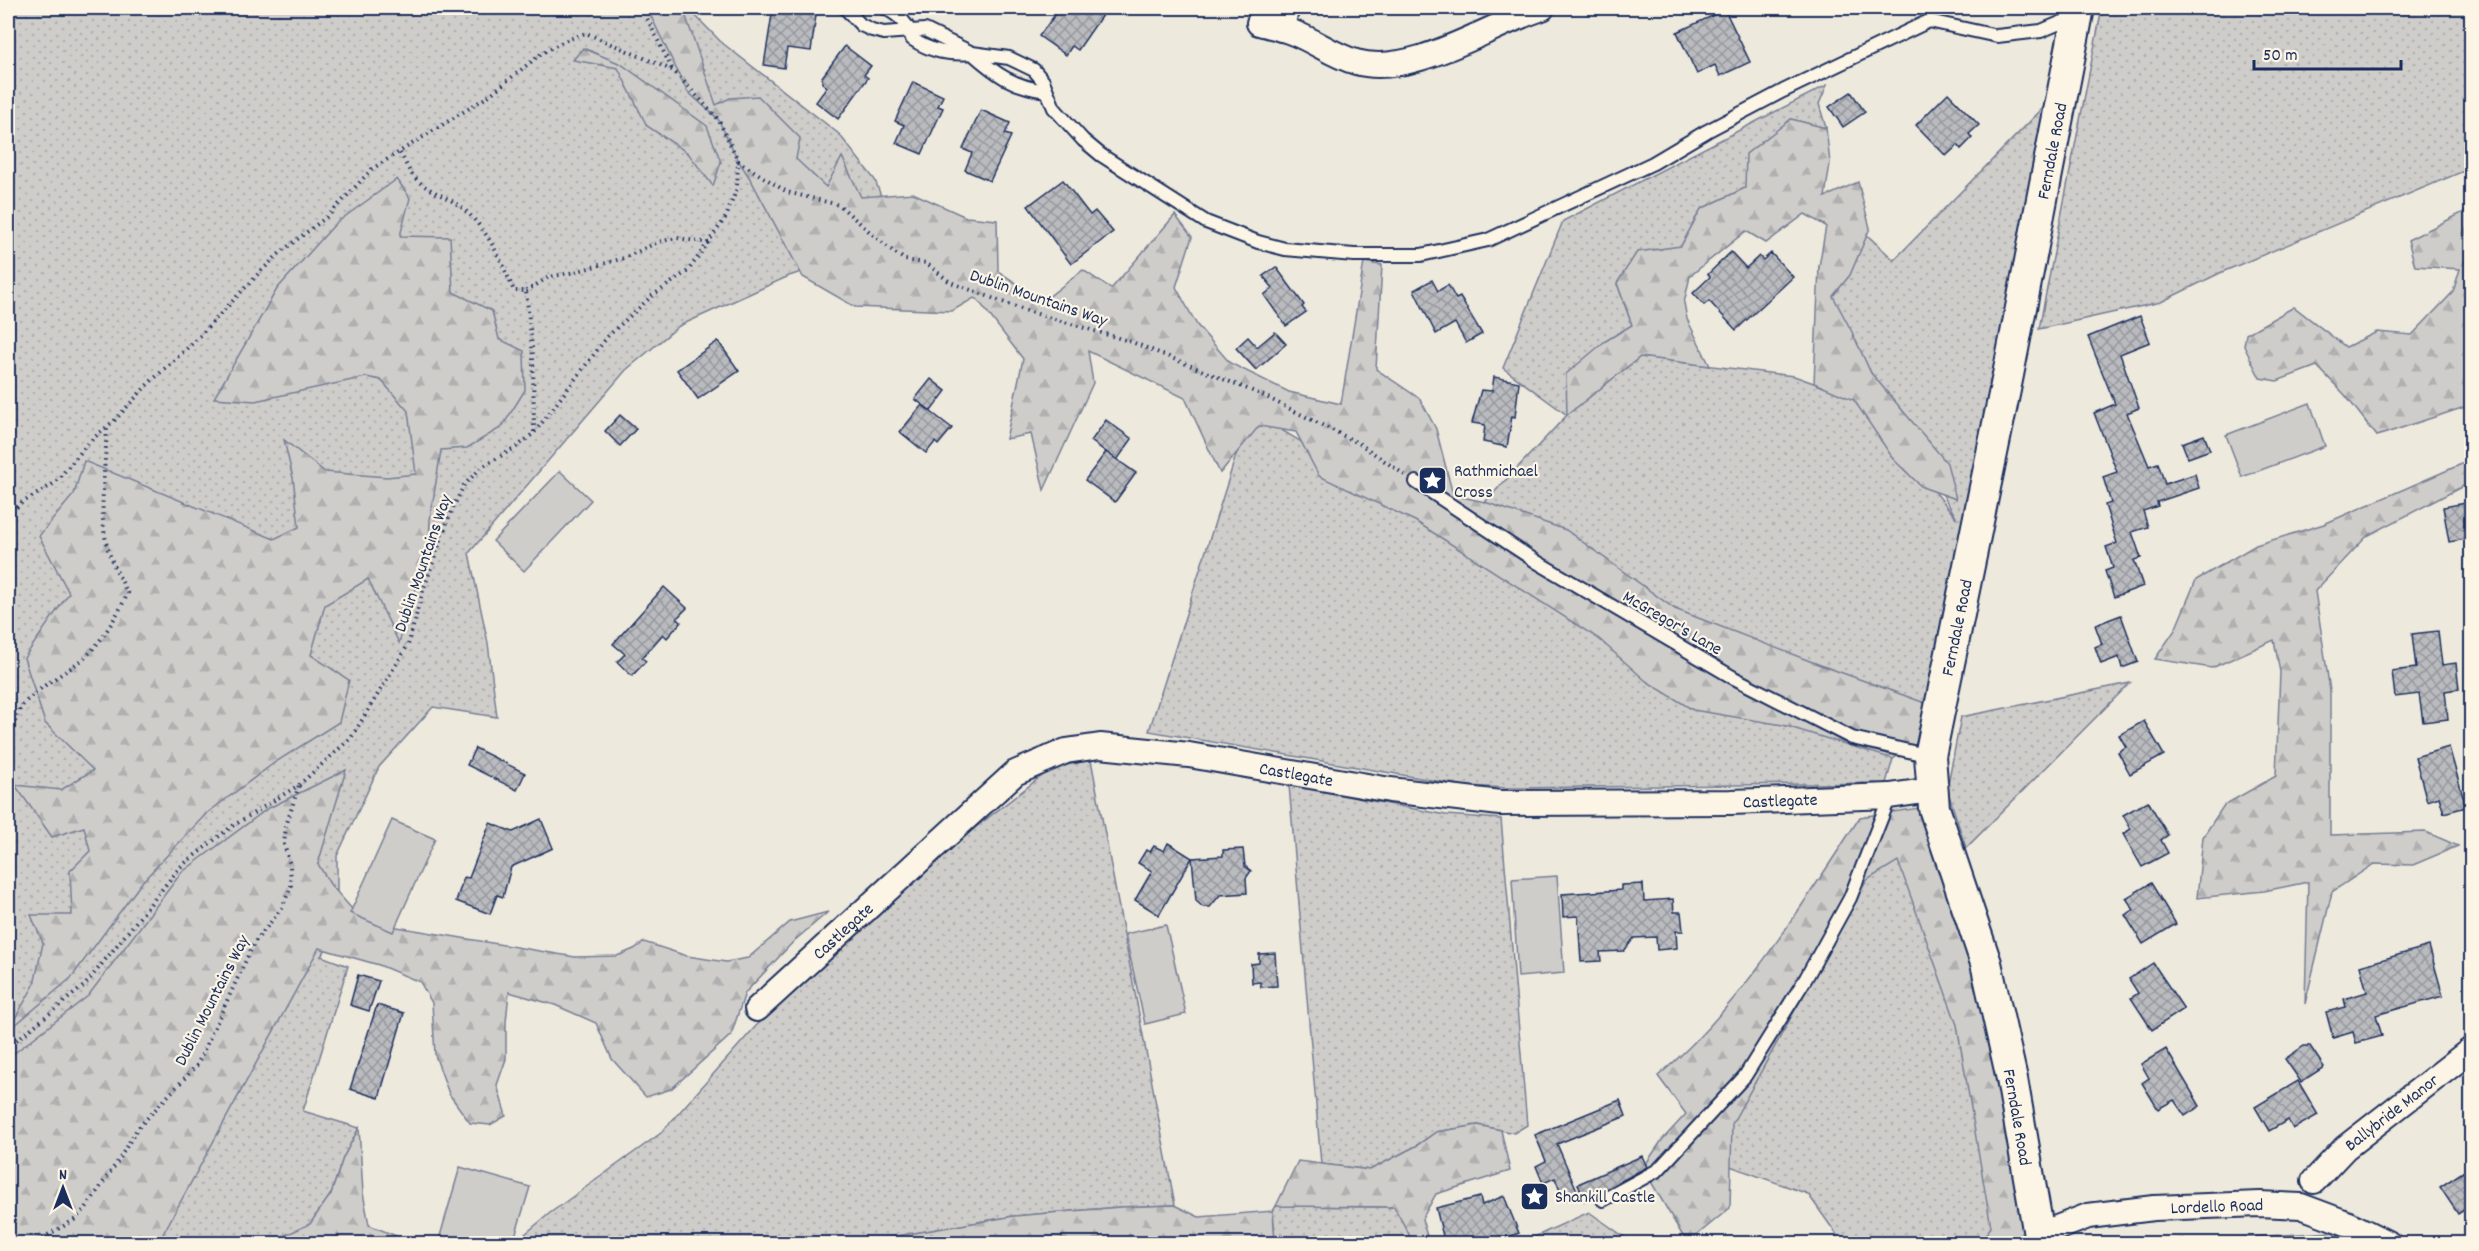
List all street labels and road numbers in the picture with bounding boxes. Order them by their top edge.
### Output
street label: Ferndale Road [2032,101,2075,202]
street label: Dublin Mountains Way [966,264,1111,335]
street label: Dublin Mountains Way [389,491,460,636]
street label: Ferndale Road [1937,578,1981,678]
street label: McGregor's Lane [1617,586,1726,663]
street label: Castlegate [1257,757,1335,795]
street label: Castlegate [1742,789,1818,817]
street label: Castlegate [808,898,880,967]
street label: Dublin Mountains Way [169,931,257,1071]
street label: Ferndale Road [1995,1067,2036,1168]
street label: Ballybride Manor [2341,1069,2445,1159]
street label: Lordello Road [2170,1194,2264,1222]

